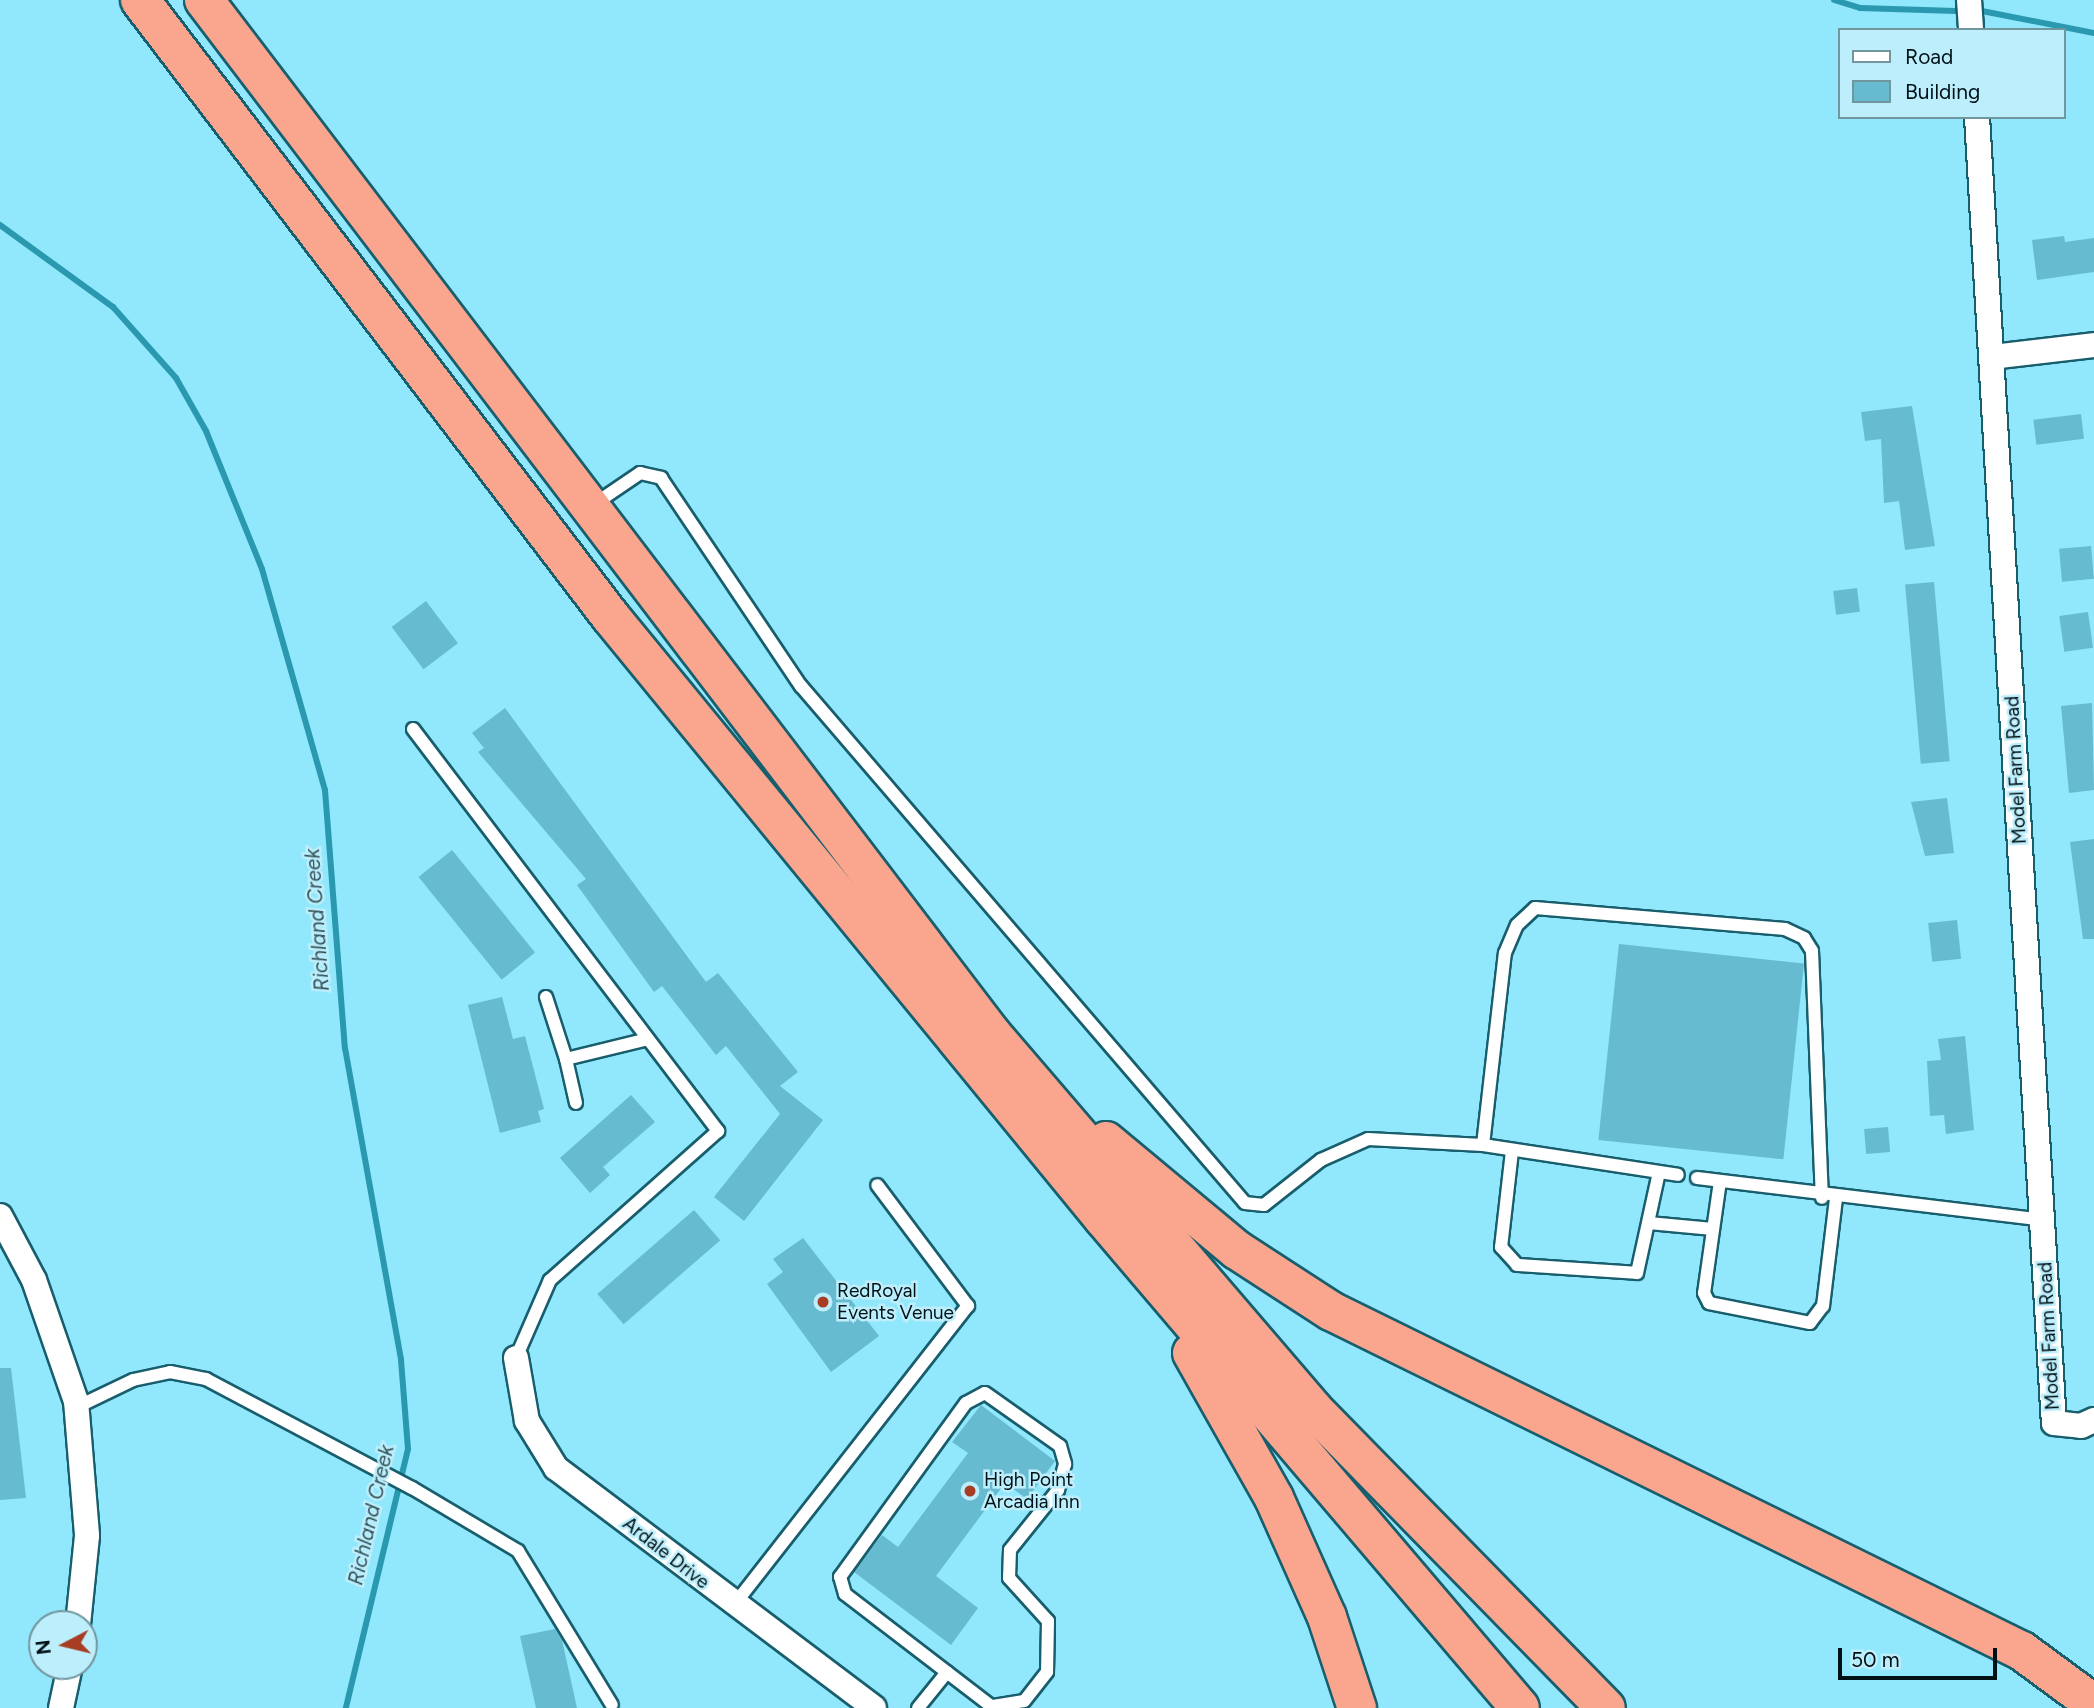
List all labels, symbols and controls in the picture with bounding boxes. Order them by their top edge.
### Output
legend [1839,28,2066,119]
text: Road [1905,44,1953,69]
text: Building [1905,79,1980,104]
street label: Model Farm Road [2001,695,2031,845]
water label: Richland Creek [299,848,335,992]
street label: Model Farm Road [2034,1261,2064,1411]
place label: RedRoyal Events Venue [837,1280,954,1324]
marker: RedRoyal Events Venue [815,1294,831,1310]
water label: Richland Creek [343,1443,399,1587]
place label: High Point Arcadia Inn [984,1469,1080,1513]
marker: High Point Arcadia Inn [962,1483,978,1499]
street label: Ardale Drive [618,1512,714,1594]
north arrow [28,1610,98,1680]
scale bar [1842,1634,2001,1678]
text: N [31,1639,56,1656]
text: 50 m [1851,1647,1900,1672]

